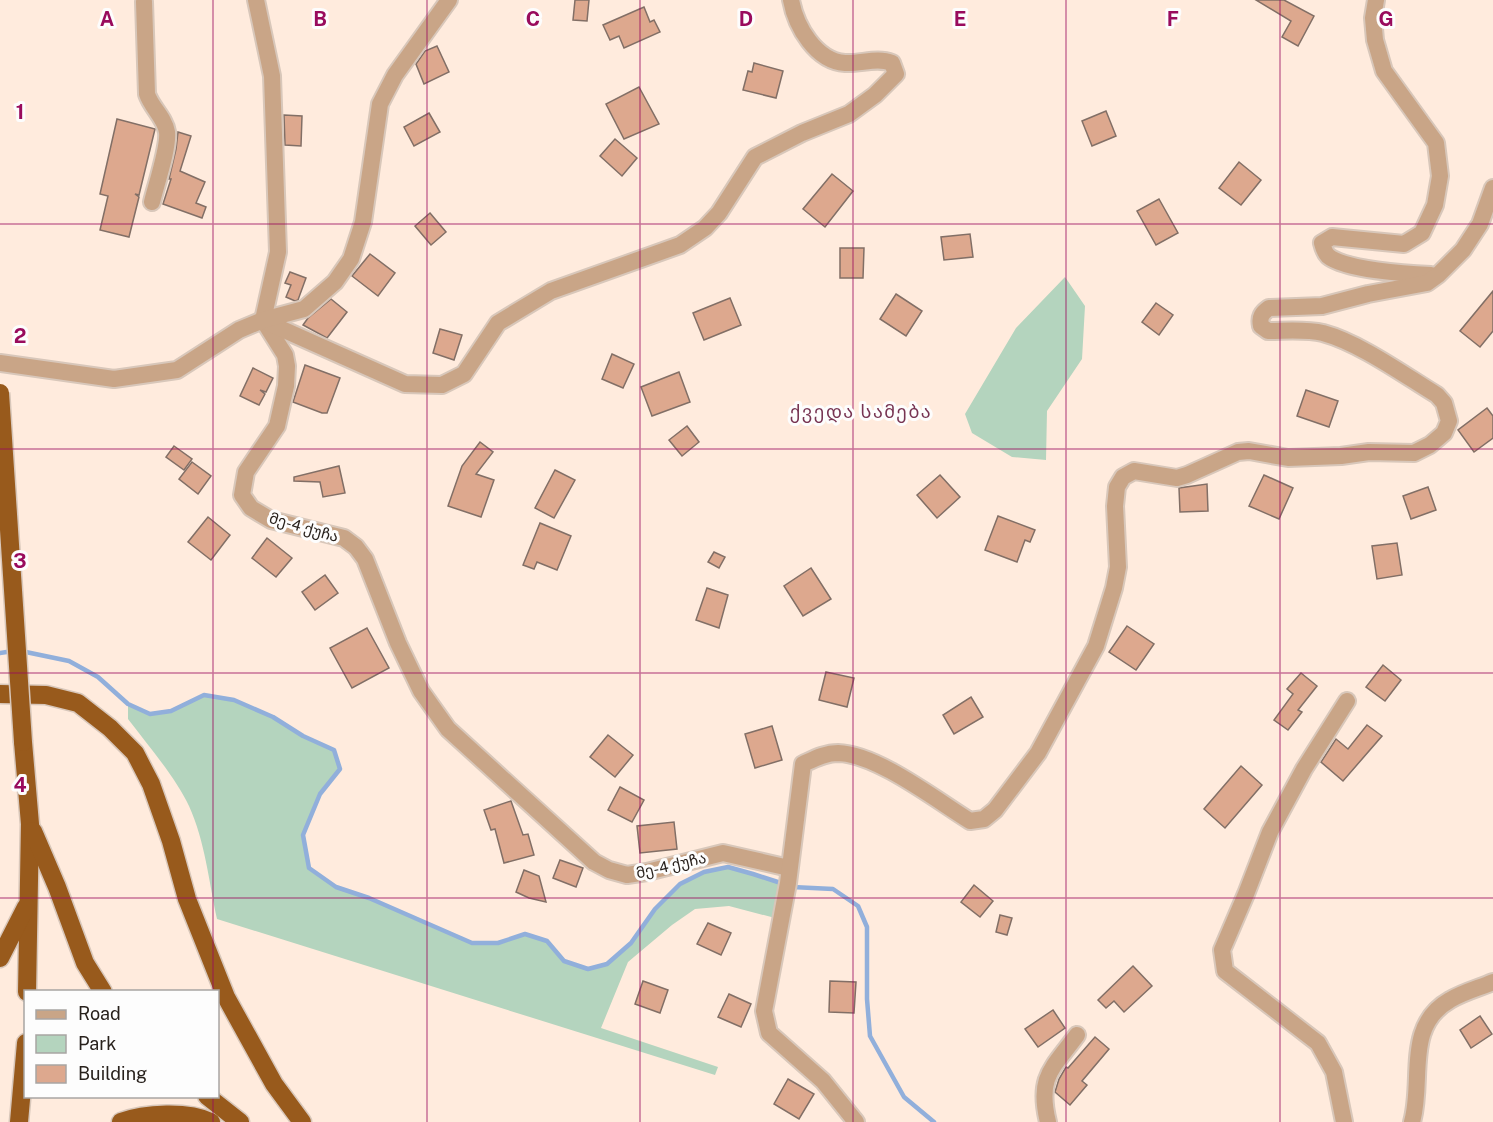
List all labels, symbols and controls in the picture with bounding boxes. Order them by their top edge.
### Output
text: A [100,7,114,31]
text: B [313,7,327,31]
text: C [526,7,540,31]
text: D [739,7,753,31]
text: E [954,7,966,31]
text: F [1167,7,1179,31]
text: G [1378,7,1394,31]
text: 1 [16,100,24,124]
text: 2 [14,324,26,348]
district label: ქვედა სამება [790,401,932,423]
street label: მე-4 ქუჩა [267,509,341,546]
text: 3 [13,549,27,573]
text: 4 [13,773,27,797]
street label: მე-4 ქუჩა [634,849,708,882]
legend [24,990,219,1098]
text: Road [78,1003,121,1024]
text: Park [78,1033,116,1054]
text: Building [78,1063,147,1084]

